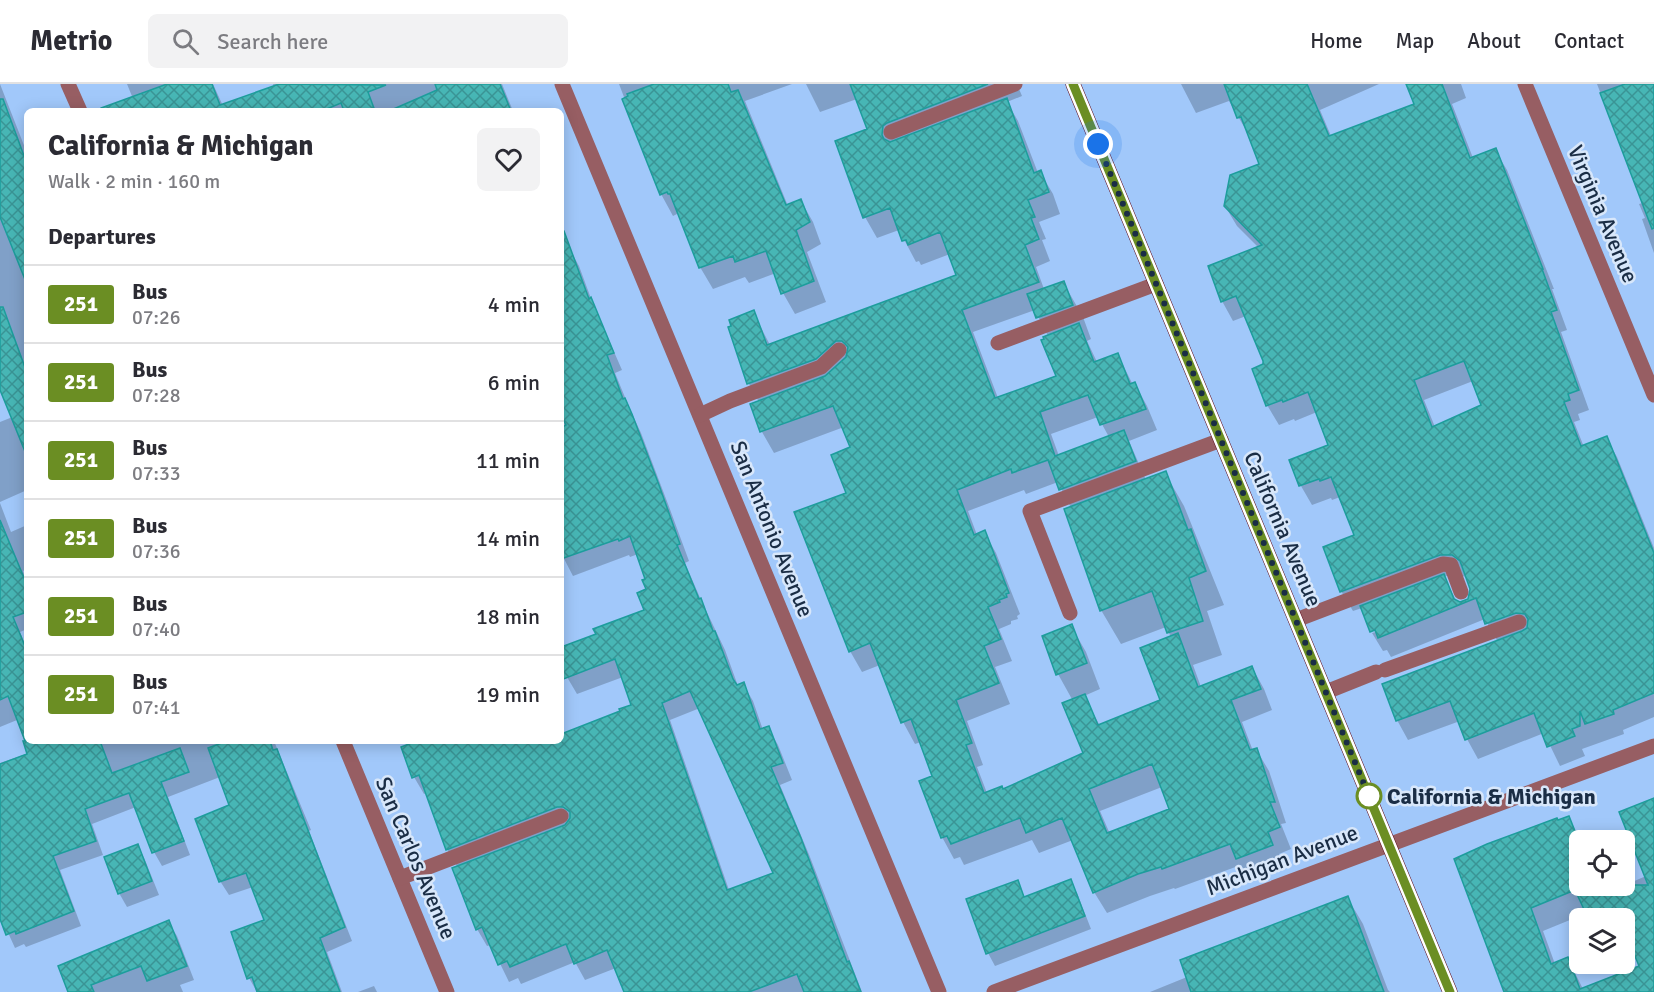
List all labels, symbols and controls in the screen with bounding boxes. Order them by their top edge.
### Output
search box [148,14,568,68]
text: Metrio [30,24,112,58]
icon: search [169,25,202,58]
text: Search here [217,28,328,55]
text: Home [1310,28,1363,54]
text: Map [1396,28,1434,54]
text: About [1467,28,1521,54]
text: Contact [1554,28,1624,54]
button: heart [477,128,540,191]
text: California & Michigan [48,129,314,163]
your location [1083,129,1113,159]
street label: Virginia Avenue [1562,141,1644,287]
text: Walk · 2 min · 160 m [48,169,220,194]
text: Departures [48,223,156,250]
text: Bus [132,278,167,305]
text: 251 [64,291,98,317]
text: 4 min [488,291,540,318]
text: 07:26 [132,305,181,330]
text: Bus [132,356,167,383]
text: 251 [64,369,98,395]
text: 6 min [488,369,540,396]
text: 07:28 [132,383,181,408]
text: Bus [132,434,167,461]
street label: San Antonio Avenue [724,437,820,621]
text: 251 [64,447,98,473]
text: 11 min [476,447,540,474]
street label: California Avenue [1238,447,1328,611]
text: 07:33 [132,461,181,486]
text: Bus [132,512,167,539]
text: 251 [64,525,98,551]
text: 14 min [476,525,540,552]
text: 07:36 [132,539,181,564]
text: Bus [132,590,167,617]
text: 251 [64,603,98,629]
text: 18 min [476,603,540,630]
text: 07:40 [132,617,181,642]
text: Bus [132,668,167,695]
text: 251 [64,681,98,707]
text: 19 min [476,681,540,708]
text: 07:41 [132,695,181,720]
street label: San Carlos Avenue [370,773,462,943]
marker: California & Michigan [1356,783,1382,809]
place label: California & Michigan [1387,783,1596,810]
street label: Michigan Avenue [1202,819,1362,901]
map controls [1569,830,1635,974]
button: locate [1569,830,1635,896]
button: layers [1569,908,1635,974]

